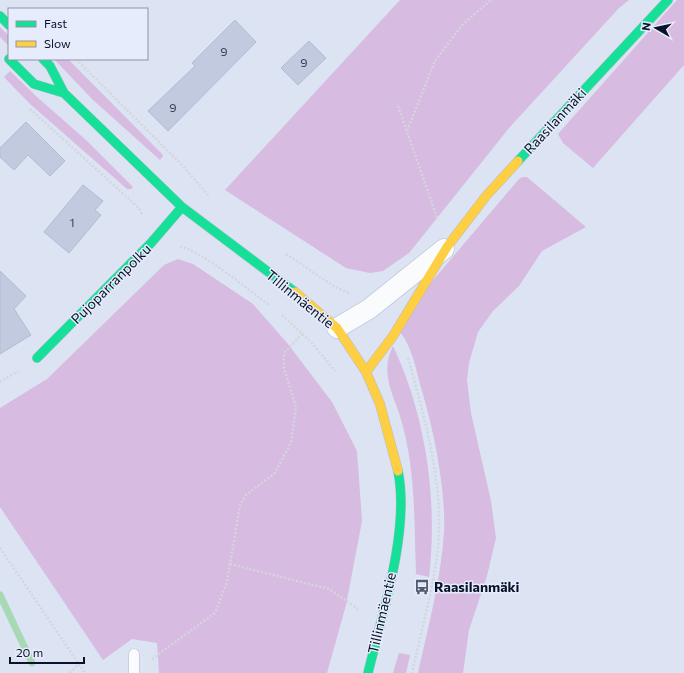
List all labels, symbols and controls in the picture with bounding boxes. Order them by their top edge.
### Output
legend [8,8,148,60]
north arrow [636,8,676,48]
text: Fast [44,16,67,30]
text: N [639,21,653,31]
text: Slow [44,36,71,50]
house number: 9 [220,44,228,58]
house number: 9 [300,55,308,69]
street label: Raasilanmäki [520,84,589,157]
house number: 9 [169,100,177,114]
house number: 1 [69,215,75,229]
street label: Pujoparranpolku [67,240,154,327]
street label: Tillinmäentie [263,266,338,331]
street label: Tillinmäentie [364,571,399,655]
bus stop icon: Raasilanmäki [413,578,431,596]
place label: Raasilanmäki [434,578,520,595]
scale bar [10,639,84,665]
text: 20 m [16,645,43,659]

